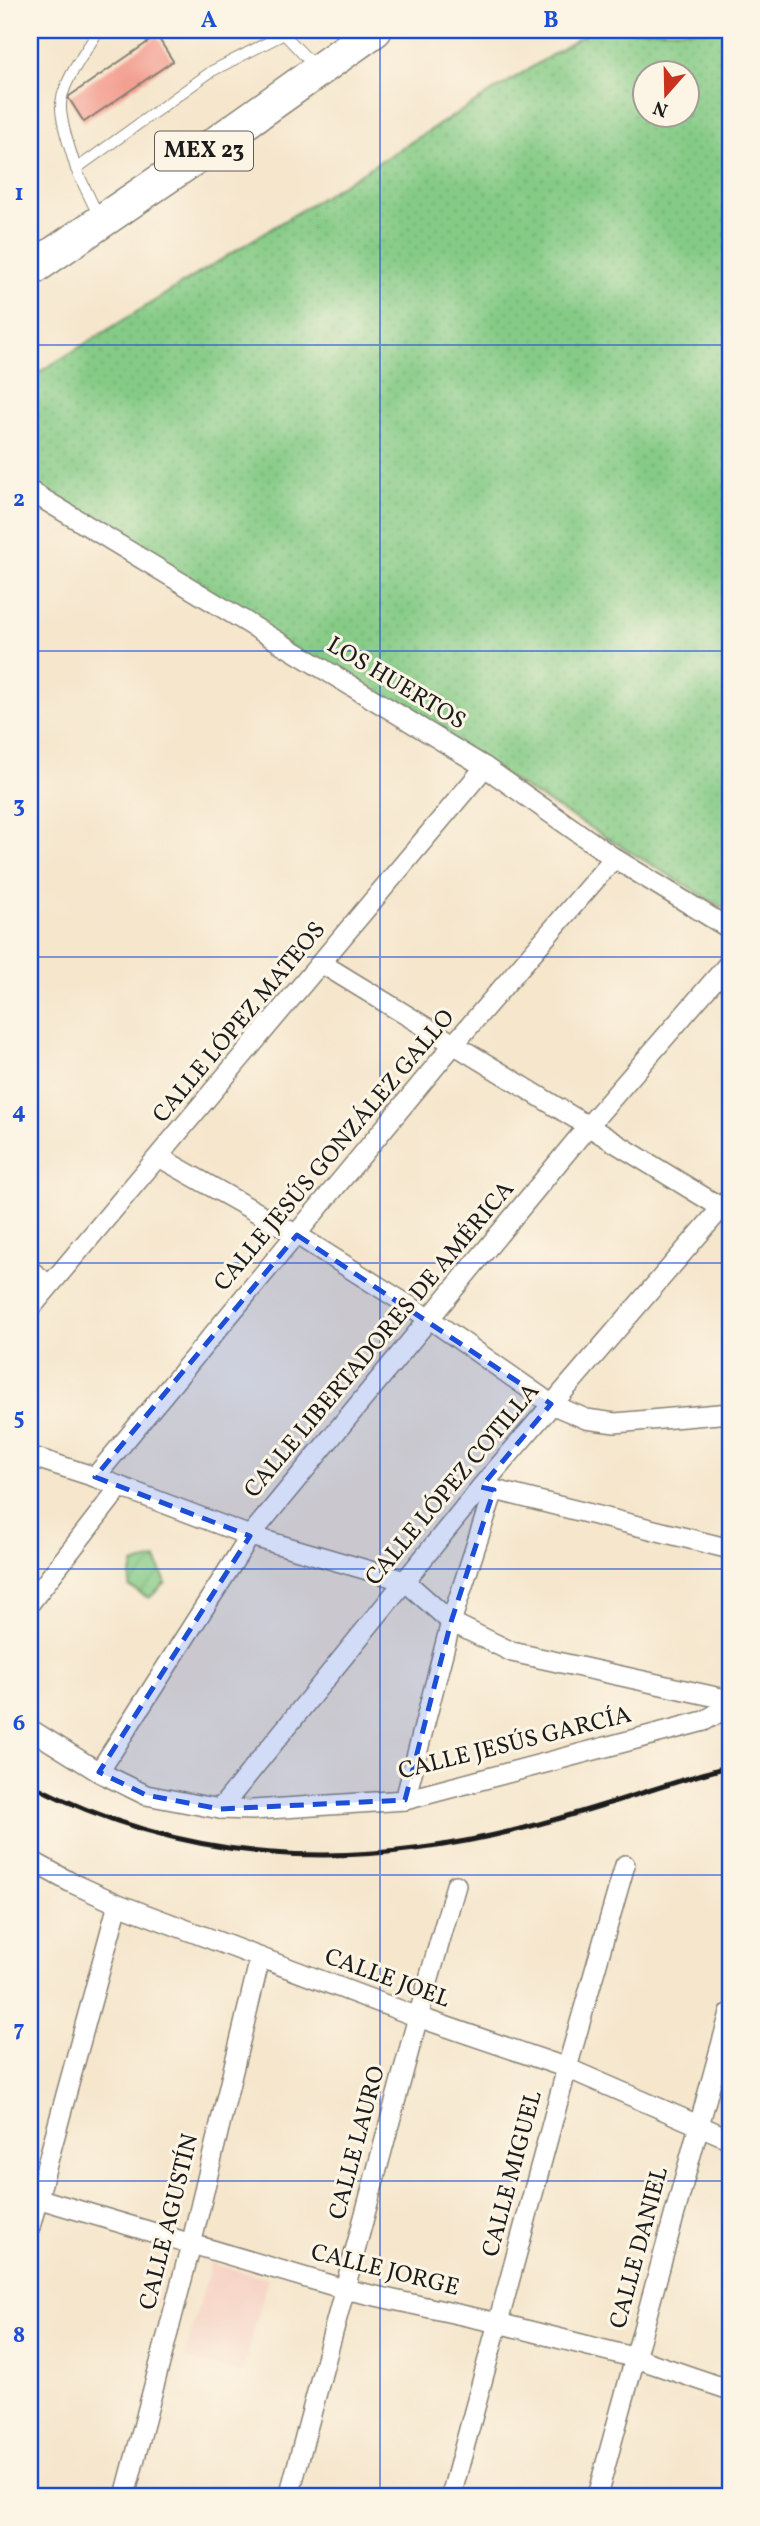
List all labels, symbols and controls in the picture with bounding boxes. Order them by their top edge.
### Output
text: A [201,5,217,37]
text: B [543,5,559,37]
north arrow [630,60,700,130]
text: N [650,93,672,123]
road number: MEX 23 [155,132,253,170]
text: 1 [14,178,24,210]
text: 2 [13,484,25,516]
street label: LOS HUERTOS [320,629,472,739]
text: 3 [13,790,25,822]
street label: CALLE LÓPEZ MATEOS [145,915,335,1131]
street label: CALLE JESÚS GONZÁLEZ GALLO [207,1003,463,1299]
text: 4 [12,1096,26,1128]
street label: CALLE LIBERTADORES DE AMÉRICA [237,1174,523,1506]
street label: CALLE LÓPEZ COTILLA [358,1376,548,1594]
text: 5 [13,1402,25,1434]
street label: CALLE JESÚS GARCÍA [395,1699,635,1789]
text: 6 [13,1708,25,1740]
street label: CALLE JOEL [319,1941,455,2017]
text: 7 [14,2014,25,2046]
street label: CALLE LAURO [321,2062,395,2224]
street label: CALLE MIGUEL [474,2087,552,2261]
street label: CALLE AGUSTÍN [132,2130,208,2314]
street label: CALLE DANIEL [602,2163,678,2333]
street label: CALLE JORGE [307,2236,463,2306]
text: 8 [13,2320,25,2352]

